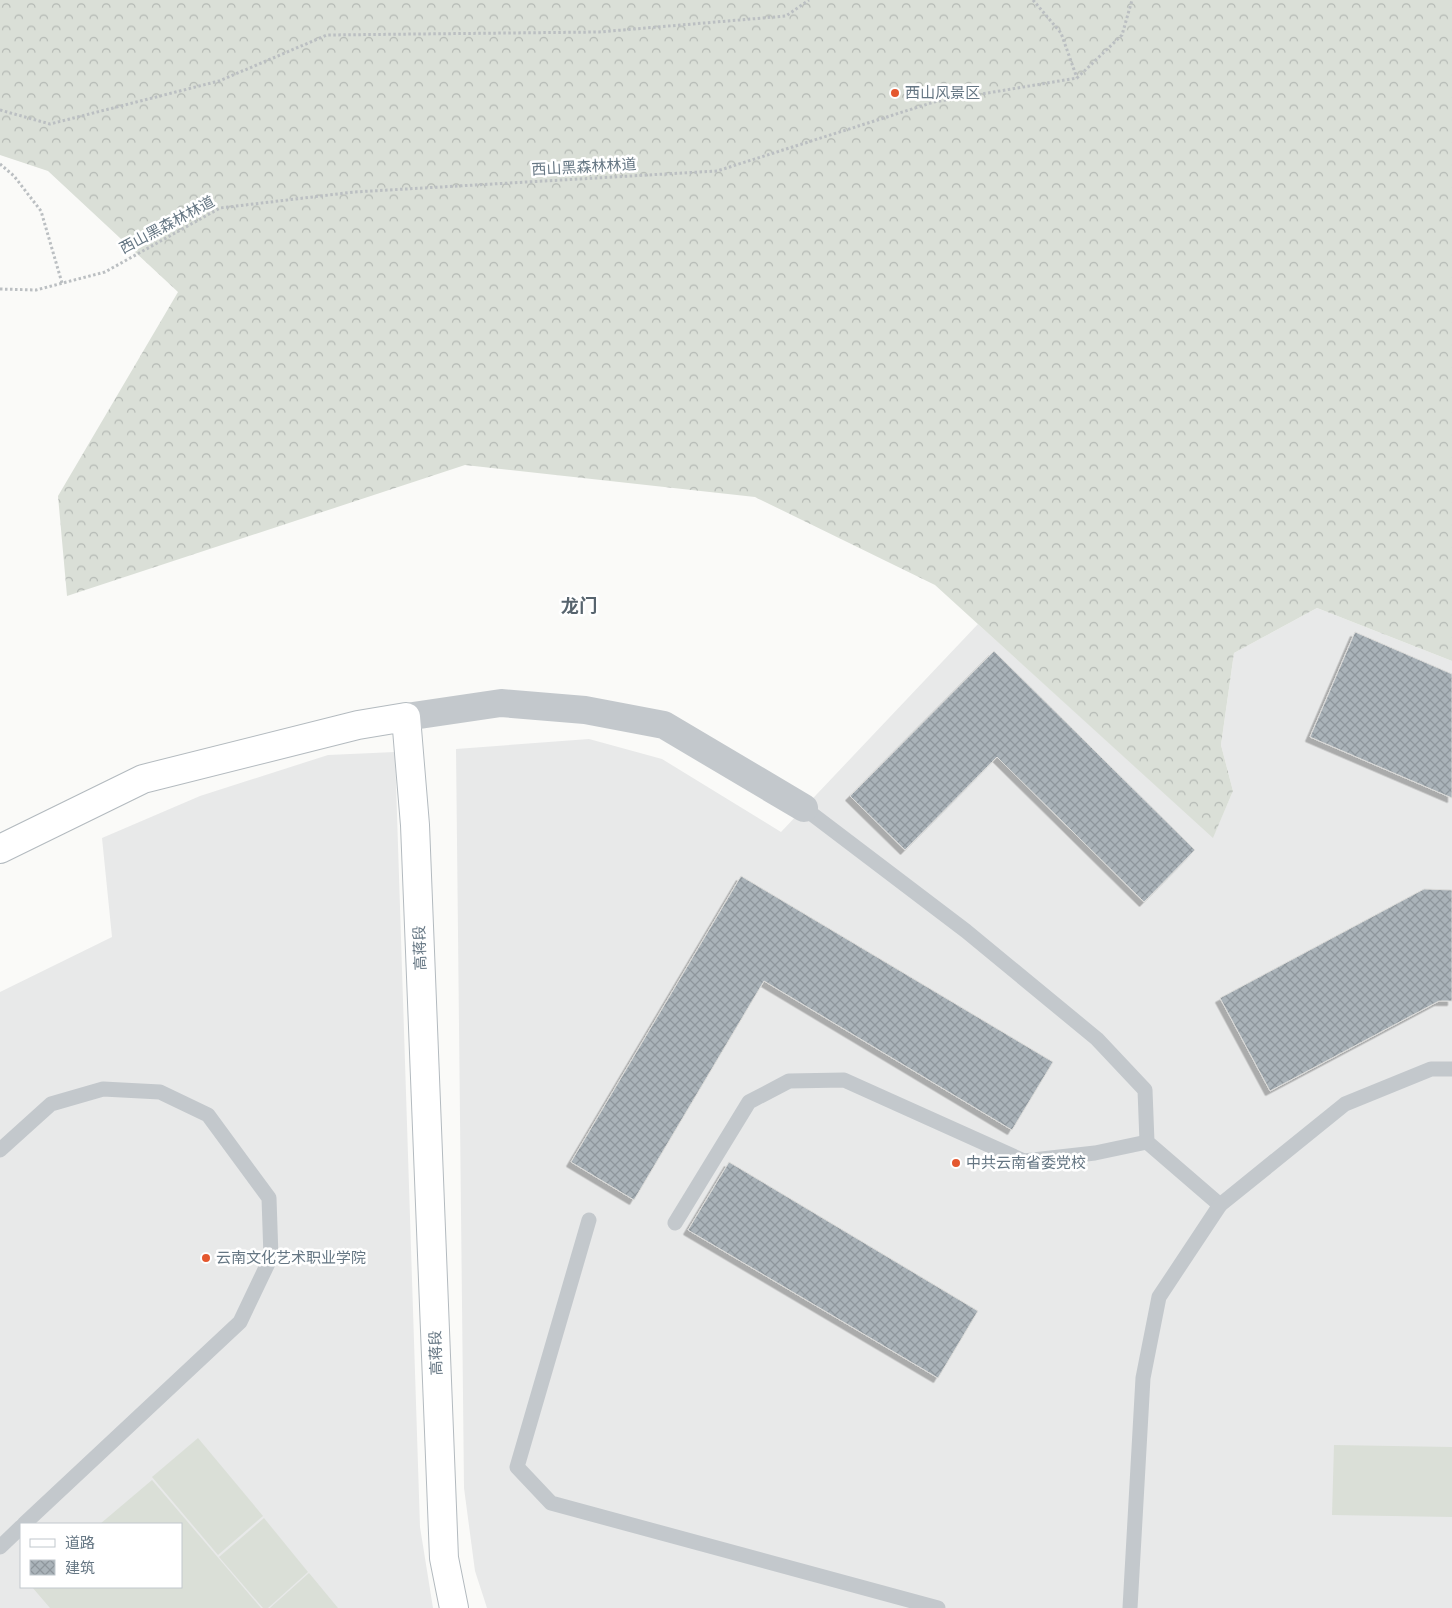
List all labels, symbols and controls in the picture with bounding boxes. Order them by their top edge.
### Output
place label: 西山风景区 [905,84,980,102]
marker: 西山风景区 [889,87,901,99]
street label: 西山黑森林林道 [531,155,637,179]
street label: 西山黑森林林道 [116,192,218,258]
district label: 龙门 [561,595,597,617]
street label: 高蒋段 [410,925,430,971]
place label: 中共云南省委党校 [966,1154,1086,1172]
marker: 中共云南省委党校 [950,1157,962,1169]
place label: 云南文化艺术职业学院 [216,1249,366,1267]
marker: 云南文化艺术职业学院 [200,1252,212,1264]
street label: 高蒋段 [426,1330,446,1376]
legend [20,1523,182,1588]
text: 道路 [65,1534,95,1552]
text: 建筑 [65,1559,95,1577]

